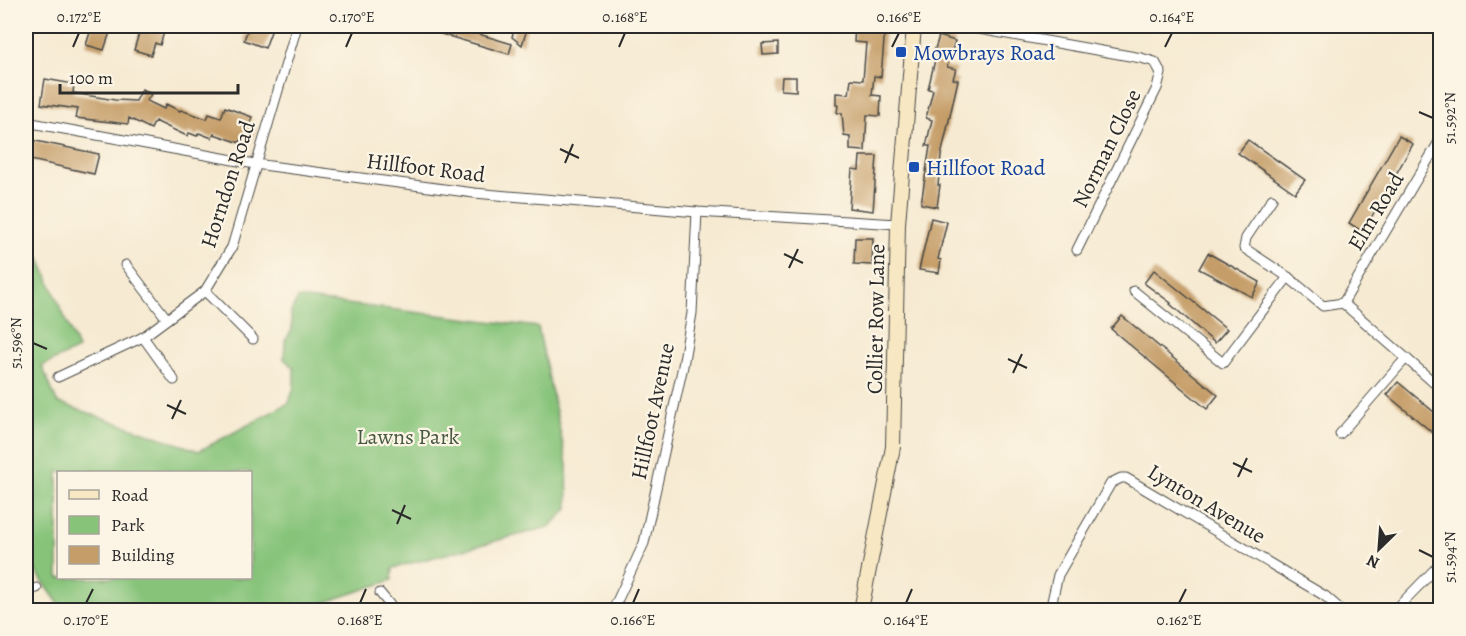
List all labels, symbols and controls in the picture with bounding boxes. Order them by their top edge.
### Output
text: 0.172°E [57,7,101,27]
text: 0.170°E [329,7,375,27]
text: 0.168°E [602,7,648,27]
text: 0.166°E [877,7,921,27]
text: 0.164°E [1150,7,1194,27]
place label: Mowbrays Road [913,38,1056,68]
marker: Mowbrays Road [894,45,908,59]
scale bar [60,57,238,95]
text: 100 m [69,66,113,90]
street label: Norman Close [1065,84,1149,213]
text: 51.592°N [1440,92,1460,144]
street label: Horndon Road [193,116,263,252]
street label: Hillfoot Road [365,146,487,190]
place label: Hillfoot Road [926,153,1046,183]
marker: Hillfoot Road [907,160,921,174]
street label: Elm Road [1341,166,1411,256]
street label: Collier Row Lane [860,244,892,394]
text: 51.596°N [6,317,26,369]
street label: Hillfoot Avenue [624,340,682,482]
park label: Lawns Park [356,422,460,452]
street label: Lynton Avenue [1142,457,1271,551]
legend [57,471,252,579]
text: Road [111,483,149,507]
text: Park [111,513,145,537]
north arrow [1349,519,1409,579]
text: 51.594°N [1440,531,1460,583]
text: Building [111,543,175,567]
text: N [1363,549,1383,574]
text: 0.170°E [63,610,109,630]
text: 0.168°E [337,610,383,630]
text: 0.166°E [611,610,655,630]
text: 0.164°E [884,610,928,630]
text: 0.162°E [1156,610,1202,630]

